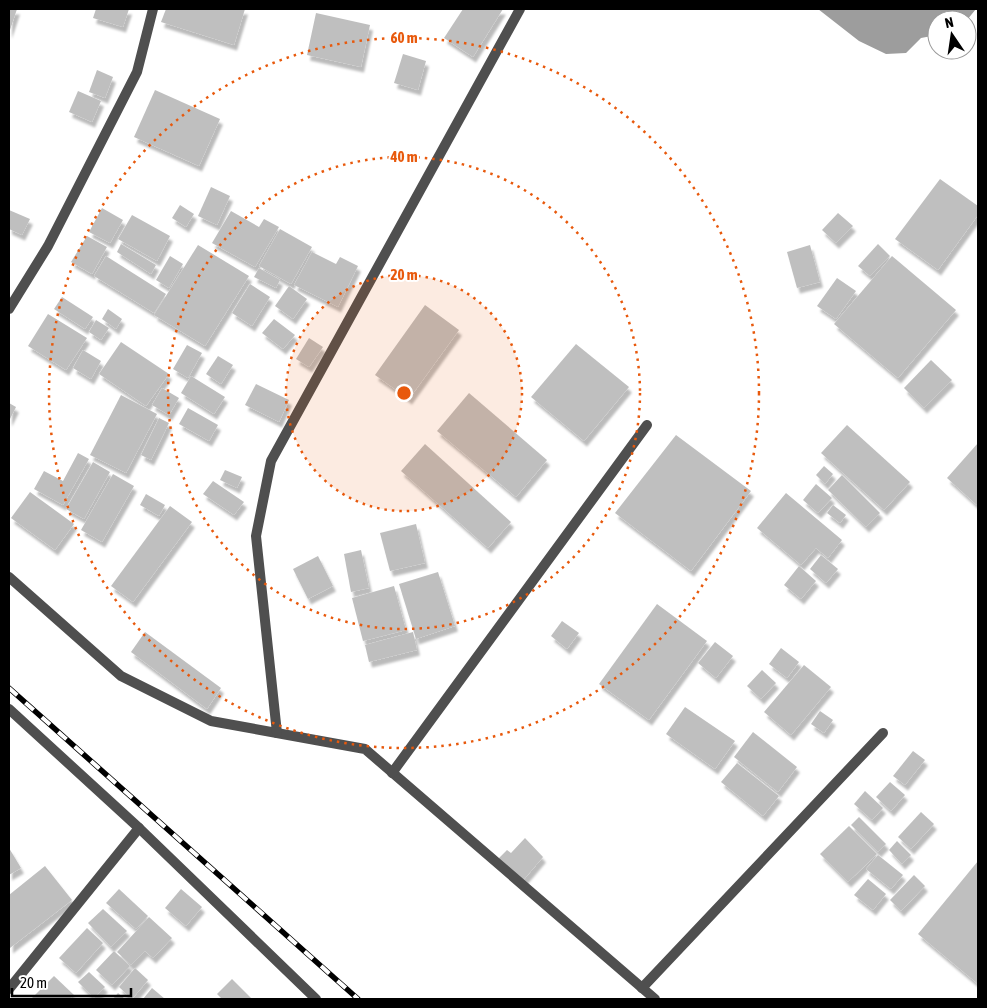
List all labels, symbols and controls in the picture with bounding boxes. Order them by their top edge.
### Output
north arrow [927,10,977,60]
text: N [943,14,955,31]
text: 60 m [391,29,418,46]
text: 40 m [390,148,418,165]
text: 20 m [391,266,418,283]
centre of rings [395,384,413,402]
scale bar [12,966,131,998]
text: 20 m [20,974,47,991]

